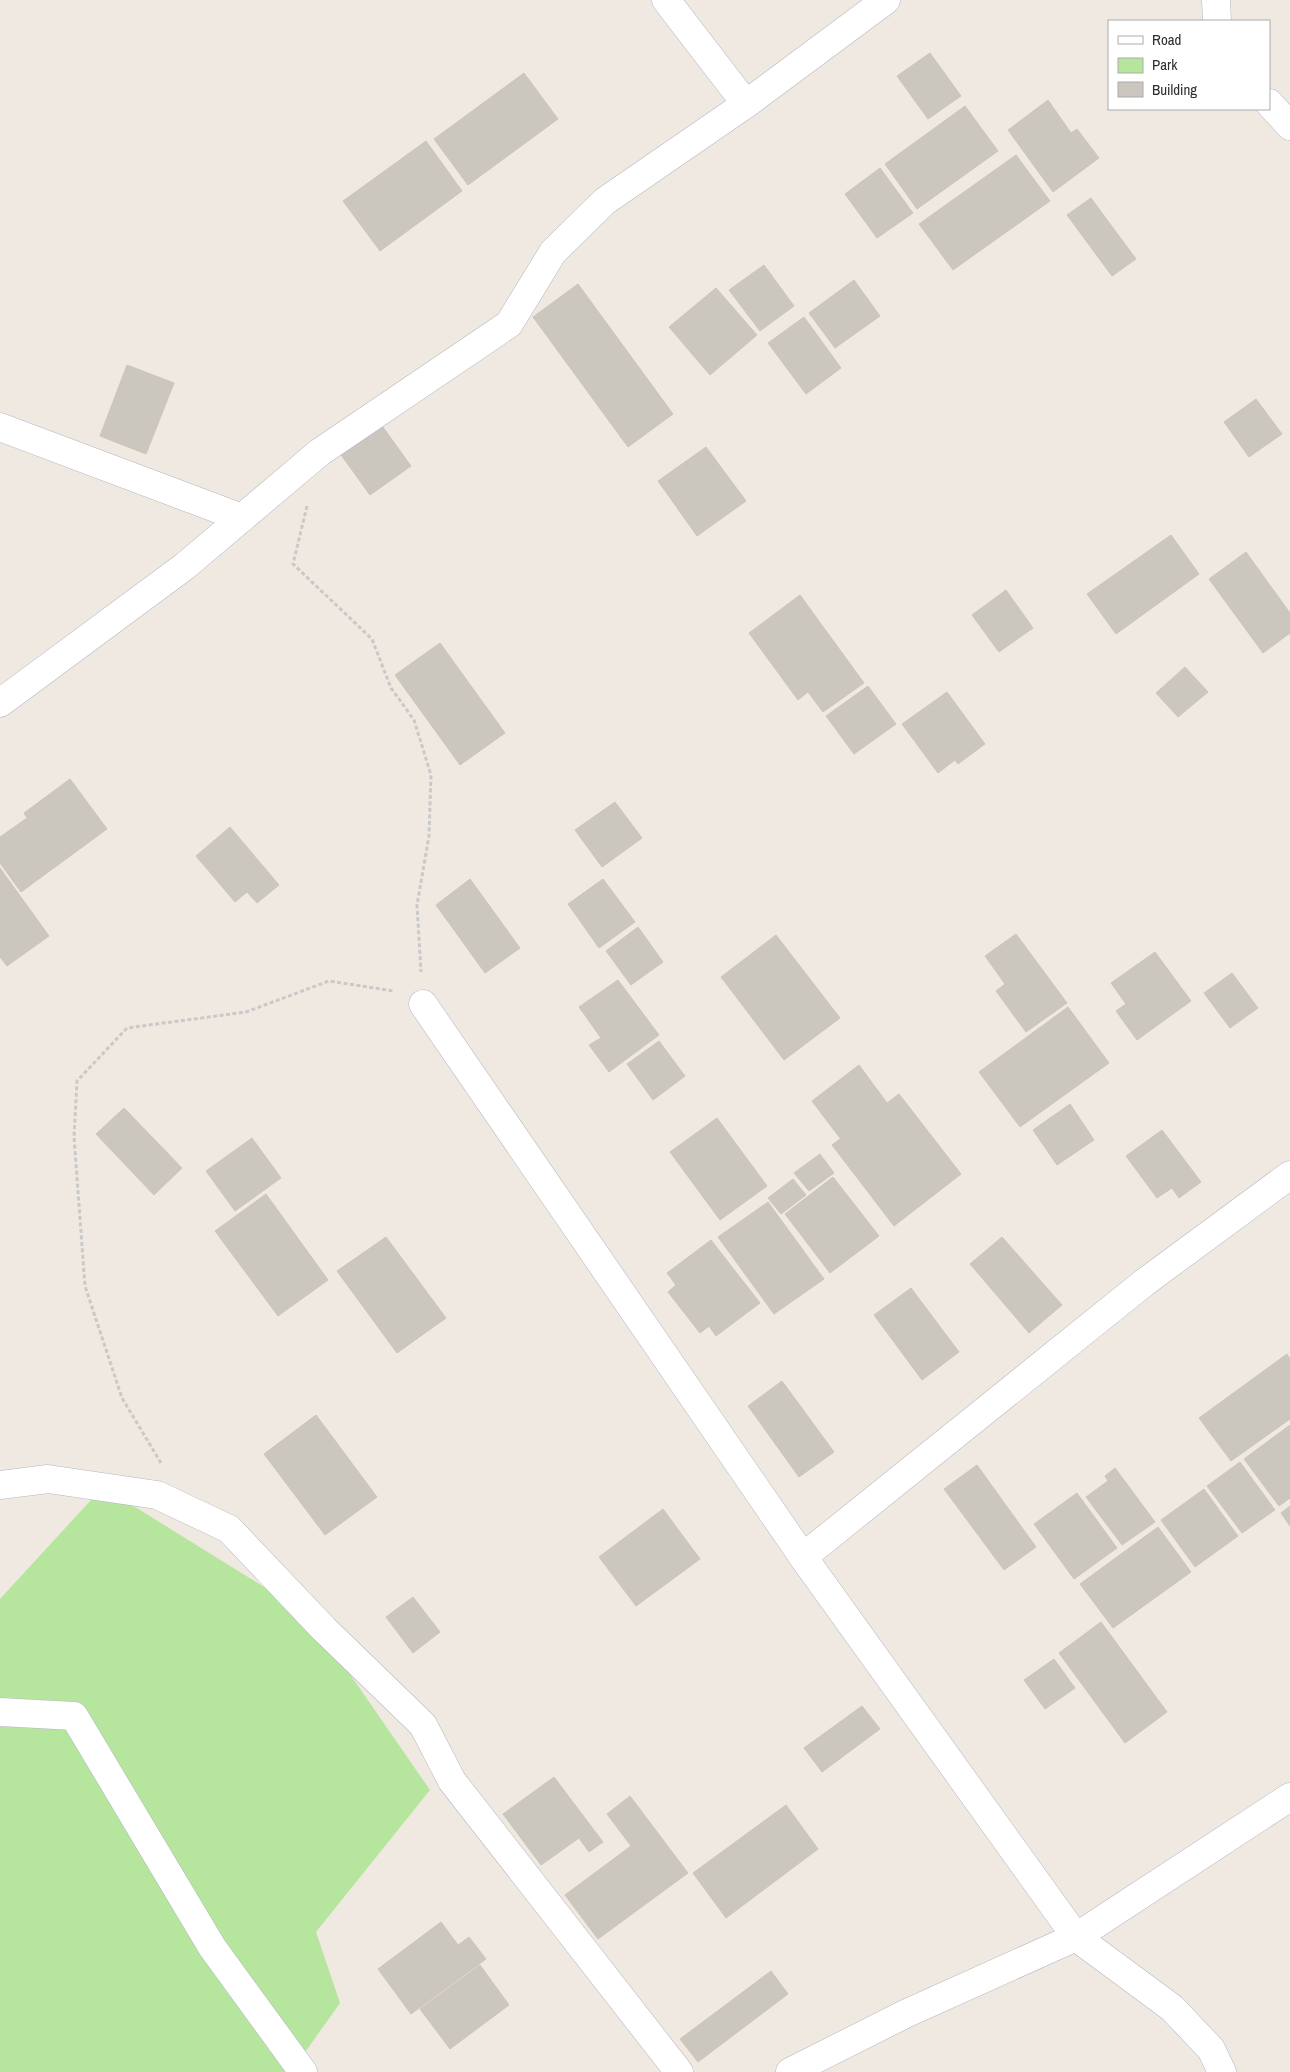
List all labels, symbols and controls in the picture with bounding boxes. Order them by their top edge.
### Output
legend [1108,20,1270,110]
text: Road [1152,29,1181,50]
text: Park [1152,54,1178,75]
text: Building [1152,79,1197,100]

